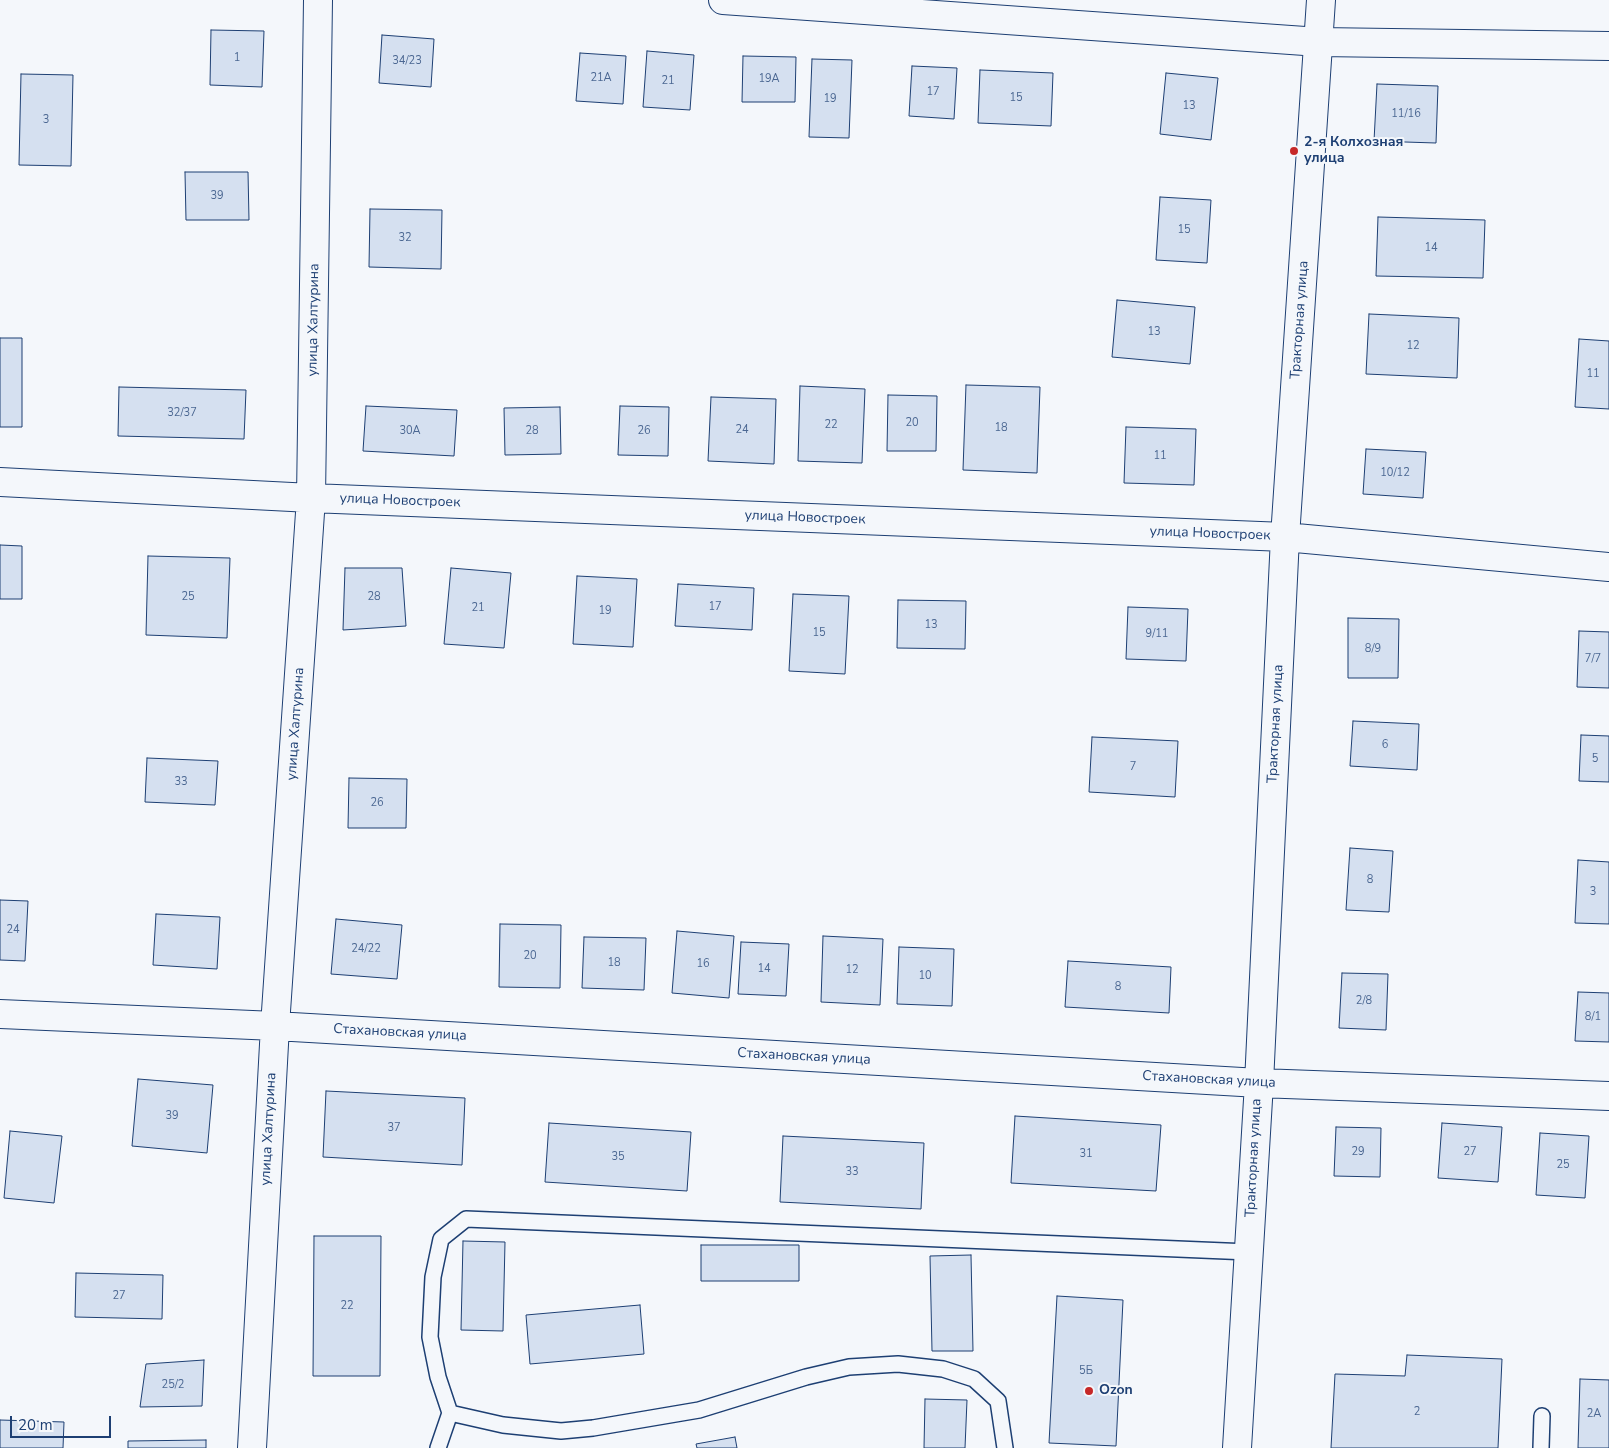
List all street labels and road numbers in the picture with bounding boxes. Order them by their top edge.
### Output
street label: Тракторная улица [1287,260,1313,380]
street label: улица Халтурина [305,263,323,377]
street label: улица Новостроек [339,490,461,512]
street label: улица Новостроек [744,507,866,529]
street label: улица Новостроек [1149,523,1271,545]
street label: Тракторная улица [1264,664,1288,784]
street label: улица Халтурина [284,667,308,781]
street label: Стахановская улица [333,1021,467,1045]
street label: Стахановская улица [737,1045,871,1069]
street label: Стахановская улица [1142,1068,1276,1092]
street label: улица Халтурина [258,1072,280,1186]
street label: Тракторная улица [1242,1098,1266,1218]

